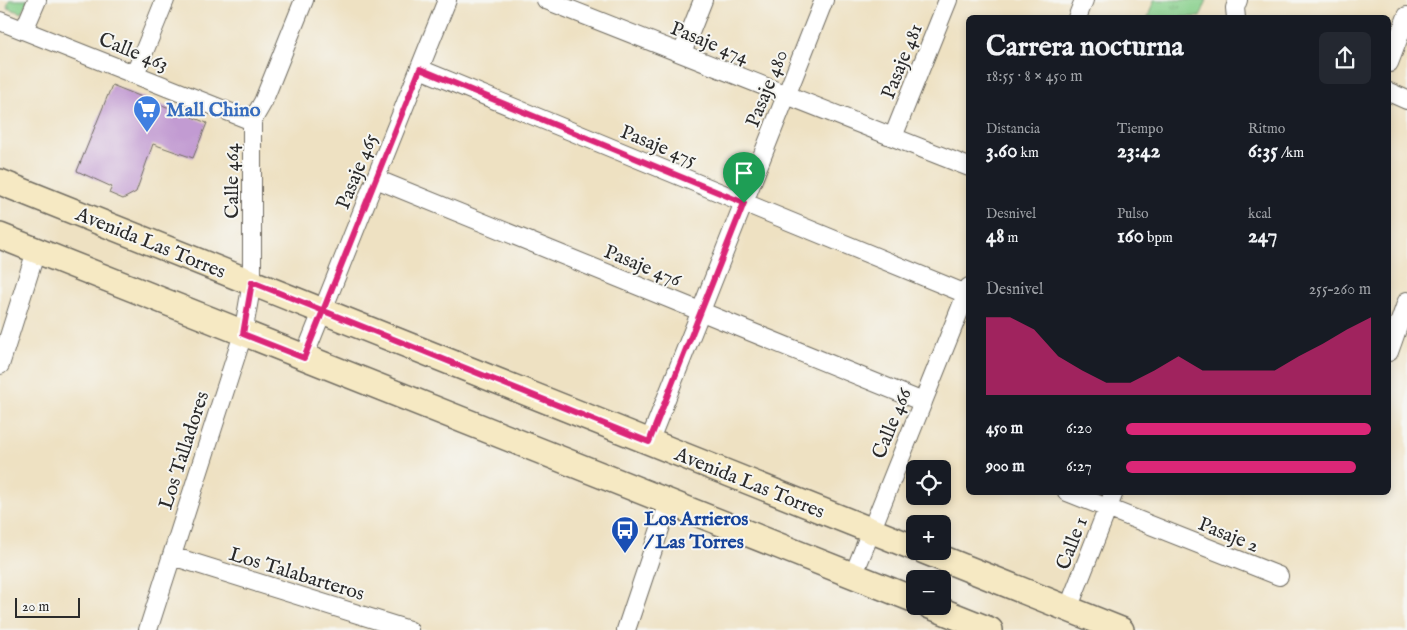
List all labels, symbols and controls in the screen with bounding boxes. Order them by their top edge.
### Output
street label: Pasaje 474 [667,16,752,70]
street label: Pasaje 481 [876,20,929,103]
street label: Calle 463 [95,27,172,78]
text: Carrera nocturna [986,30,1183,65]
button: share [1319,32,1371,84]
street label: Pasaje 480 [741,46,794,131]
text: 18:55 · 8 × 450 m [986,67,1083,87]
supermarket icon: Mall Chino [132,94,162,133]
place label: Mall Chino [166,98,261,123]
street label: Pasaje 475 [617,120,700,173]
text: Distancia [986,120,1040,138]
text: Tiempo [1117,120,1163,138]
text: Ritmo [1248,120,1285,138]
street label: Pasaje 465 [331,130,384,213]
text: 3.60 [986,138,1018,165]
text: 23:42 [1117,138,1160,165]
text: 6:35 [1248,138,1278,165]
street label: Calle 464 [220,143,245,219]
text: km [1018,144,1039,162]
text: /km [1278,144,1304,162]
pin [723,152,765,203]
icon: arrive [730,159,758,187]
street label: Avenida Las Torres [71,202,229,285]
text: Desnivel [986,205,1036,223]
text: Pulso [1117,205,1149,223]
text: kcal [1248,205,1271,223]
text: 48 [986,223,1005,250]
text: 160 [1117,223,1144,250]
text: 247 [1248,223,1277,250]
text: m [1005,229,1018,247]
text: bpm [1144,229,1173,247]
street label: Pasaje 476 [600,240,685,293]
text: Desnivel [986,280,1043,300]
text: 255–260 m [1309,280,1371,300]
street label: Calle 466 [867,384,918,463]
street label: Los Talladores [154,388,215,513]
text: 450 m [986,419,1023,439]
text: 6:20 [1066,419,1092,439]
street label: Avenida Las Torres [670,442,828,525]
text: 900 m [986,457,1025,477]
text: 6:27 [1066,457,1092,477]
map controls [906,460,951,615]
button: locate [906,460,951,505]
place label: Los Arrieros / Las Torres [643,507,748,555]
street label: Pasaje 2 [1194,512,1263,559]
street label: Calle 1 [1051,513,1094,574]
bus stop icon: Los Arrieros / Las Torres [610,515,640,554]
button: + [906,515,951,560]
street label: Los Talabarteros [226,542,367,607]
button: − [906,570,951,615]
scale bar [15,595,80,618]
text: 20 m [22,598,49,616]

